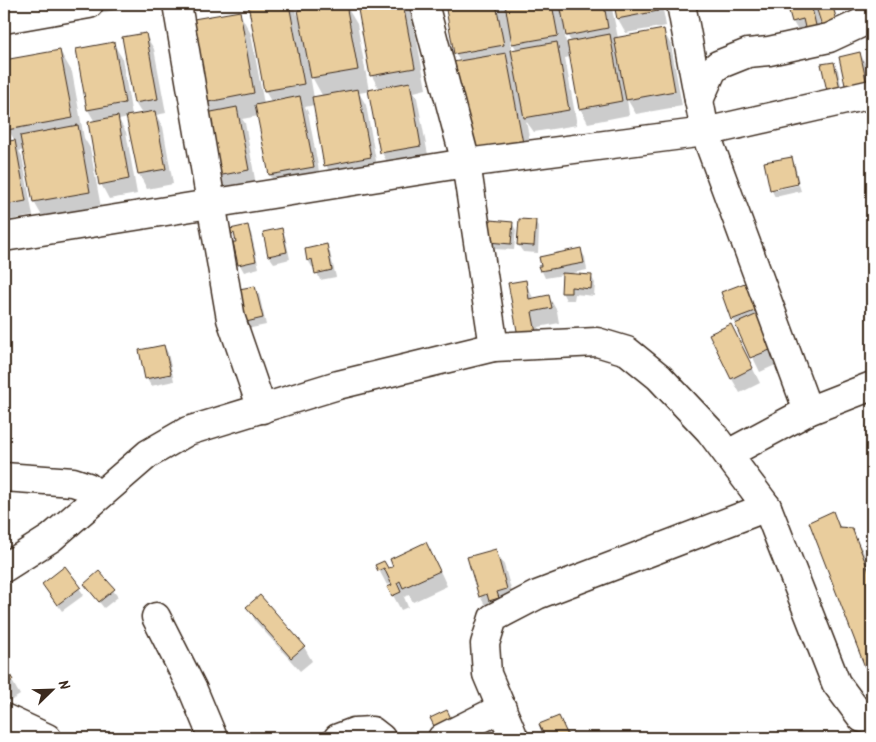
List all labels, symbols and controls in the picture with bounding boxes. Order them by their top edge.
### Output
north arrow [28,664,78,714]
text: N [51,677,75,694]

